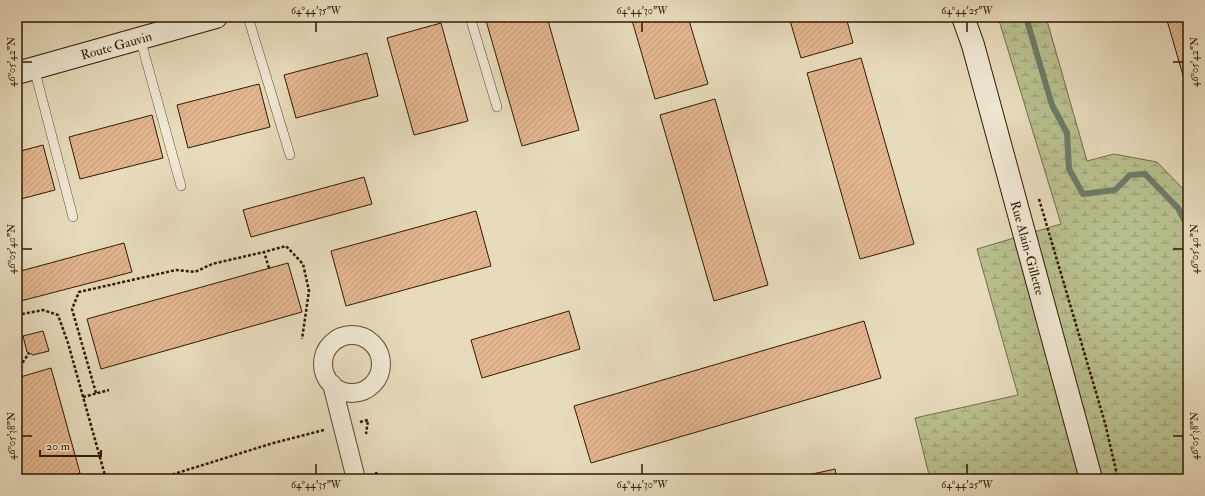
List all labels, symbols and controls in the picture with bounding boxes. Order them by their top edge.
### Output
text: 64°44'35"W [291,5,342,17]
text: 64°44'30"W [617,5,668,17]
text: 64°44'25"W [941,5,993,17]
street label: Route Gauvin [79,28,154,64]
text: 46°05'42"N [6,37,18,87]
text: 46°05'42"N [1189,37,1201,87]
street label: Rue Alain-Gillette [1007,199,1048,298]
text: 46°05'40"N [6,224,18,274]
text: 46°05'40"N [1189,224,1201,274]
text: 46°05'38"N [6,412,18,460]
text: 46°05'38"N [1189,412,1201,460]
scale bar [40,432,101,458]
text: 20 m [46,439,71,454]
text: 64°44'35"W [291,479,342,491]
text: 64°44'30"W [617,479,668,491]
text: 64°44'25"W [941,479,993,491]

